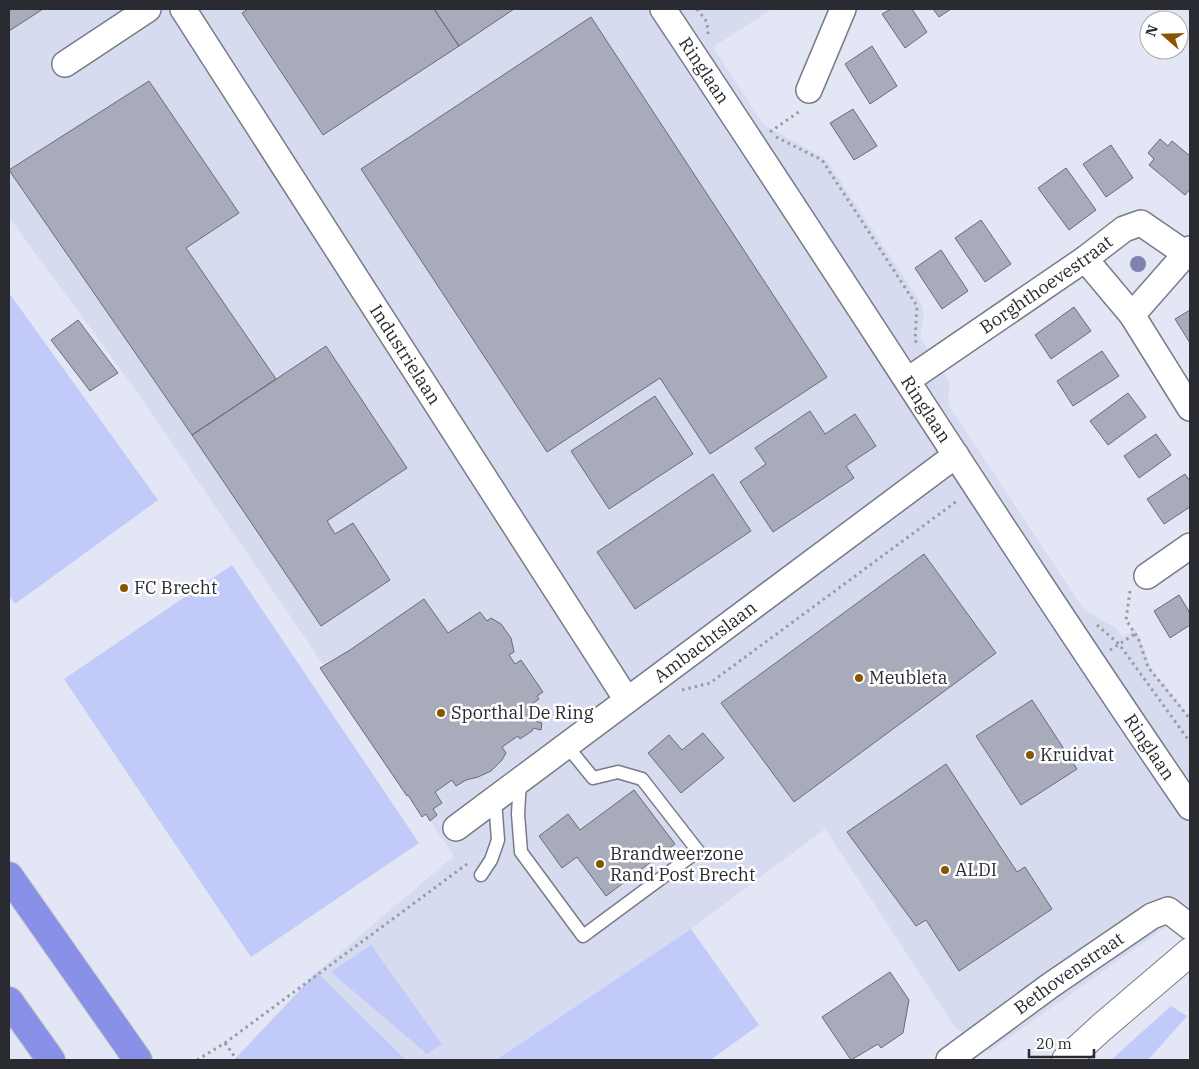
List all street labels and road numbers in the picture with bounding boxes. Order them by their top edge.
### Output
street label: Ringlaan [674,32,735,108]
street label: Borghthoevestraat [975,230,1117,339]
street label: Industrielaan [365,300,446,409]
street label: Ringlaan [896,371,957,447]
street label: Ambachtslaan [649,596,761,687]
street label: Ringlaan [1119,709,1180,785]
street label: Bethovenstraat [1009,927,1128,1019]

